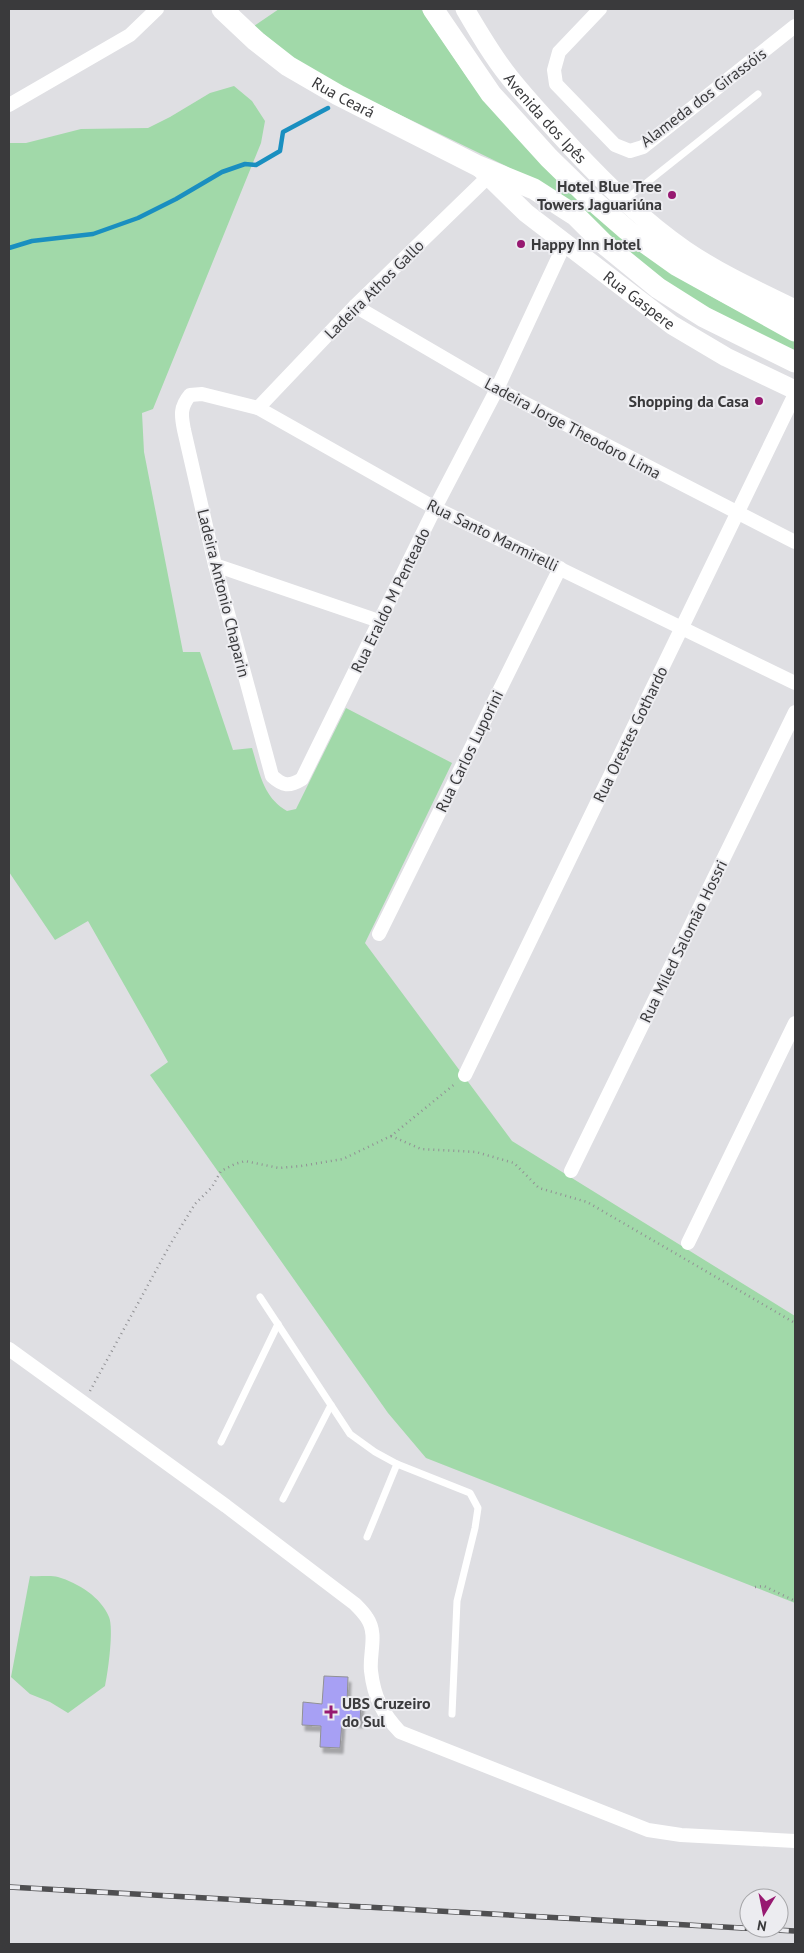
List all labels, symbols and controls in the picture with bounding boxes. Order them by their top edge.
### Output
street label: Alameda dos Girassóis [636,43,770,151]
street label: Avenida dos Ipês [500,69,591,168]
street label: Rua Ceará [309,72,378,122]
place label: Hotel Blue Tree Towers Jaguariúna [537,176,662,214]
marker: Hotel Blue Tree Towers Jaguariúna [666,189,678,201]
place label: Happy Inn Hotel [531,234,641,254]
street label: Ladeira Athos Gallo [320,235,428,343]
marker: Happy Inn Hotel [515,238,527,250]
street label: Rua Gaspere [600,266,679,334]
street label: Ladeira Jorge Theodoro Lima [481,373,665,483]
place label: Shopping da Casa [628,391,749,411]
marker: Shopping da Casa [753,395,765,407]
street label: Rua Santo Marmirelli [424,494,562,576]
street label: Ladeira Antonio Chaparin [193,507,255,679]
street label: Rua Eraldo M Penteado [346,524,434,676]
street label: Rua Orestes Gothardo [588,663,672,805]
street label: Rua Carlos Luporini [431,687,507,815]
street label: Rua Miled Salomão Hossri [635,856,731,1026]
place label: UBS Cruzeiro do Sul [342,1693,431,1731]
marker: UBS Cruzeiro do Sul [324,1705,338,1719]
north arrow [739,1888,789,1938]
text: N [756,1916,768,1935]

